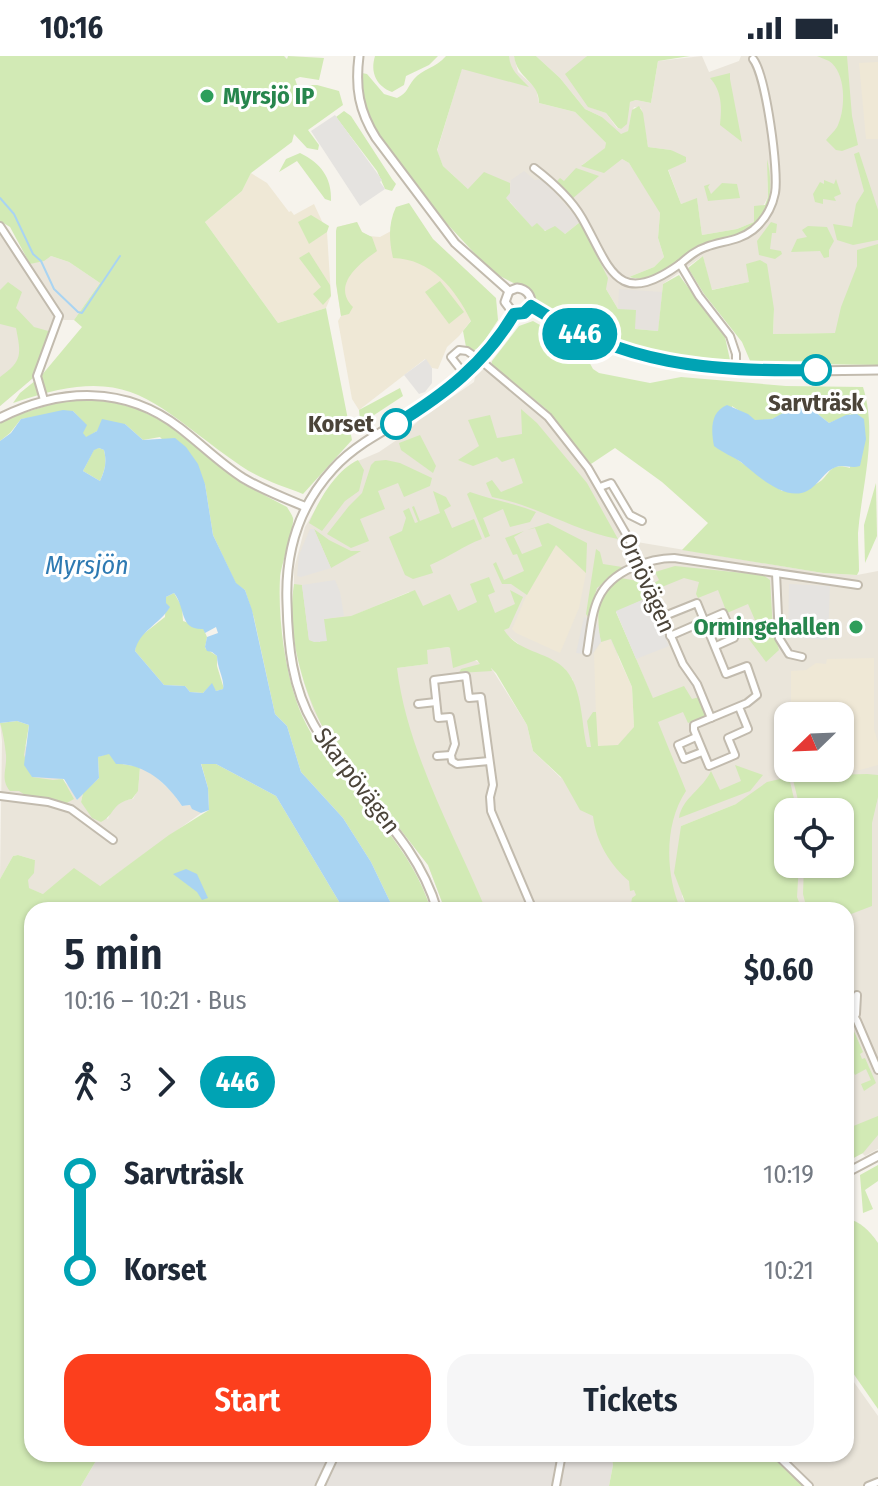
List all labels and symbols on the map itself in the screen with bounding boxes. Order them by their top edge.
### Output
place label: Myrsjö IP [223,82,314,110]
marker: Myrsjö IP [198,87,216,105]
line badge: 446 [534,308,626,360]
marker: Sarvträsk [801,355,831,385]
place label: Sarvträsk [768,389,865,417]
marker: Korset [381,409,411,439]
place label: Korset [308,410,375,438]
street label: Ornövägen [613,529,681,637]
water label: Myrsjön [45,550,129,581]
place label: Ormingehallen [693,613,840,641]
marker: Ormingehallen [847,618,865,636]
north arrow [774,702,854,782]
street label: Skarpövägen [308,722,406,840]

